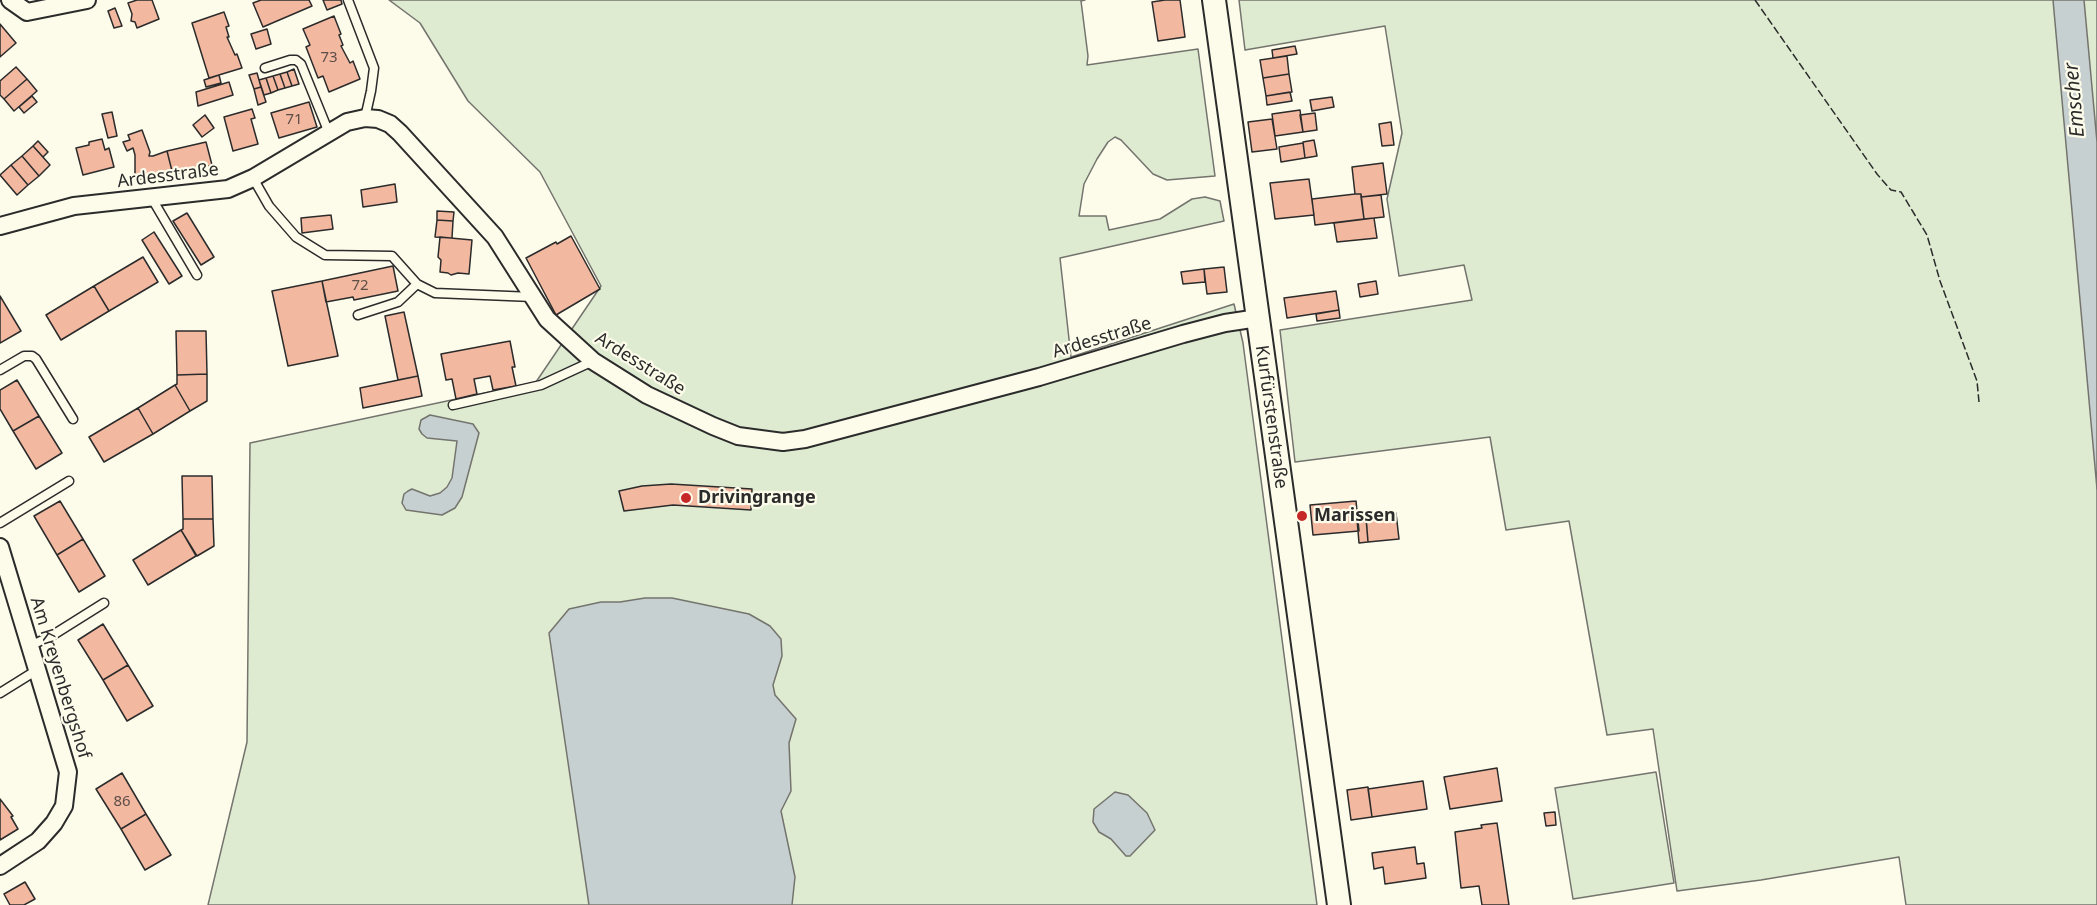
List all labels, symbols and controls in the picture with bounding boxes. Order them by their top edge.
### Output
house number: 73 [320,49,338,67]
water label: Emscher [2060,62,2090,138]
house number: 71 [285,111,303,129]
street label: Ardesstraße [116,159,220,193]
house number: 72 [351,277,369,295]
street label: Ardesstraße [1050,313,1154,363]
street label: Ardesstraße [591,328,689,400]
street label: Kurfürstenstraße [1250,344,1292,490]
place label: Drivingrange [698,487,816,509]
marker: Drivingrange [679,491,693,505]
place label: Marissen [1314,505,1396,527]
marker: Marissen [1295,509,1309,523]
street label: Am Kreyenbergshof [25,595,95,761]
house number: 86 [113,793,131,811]

